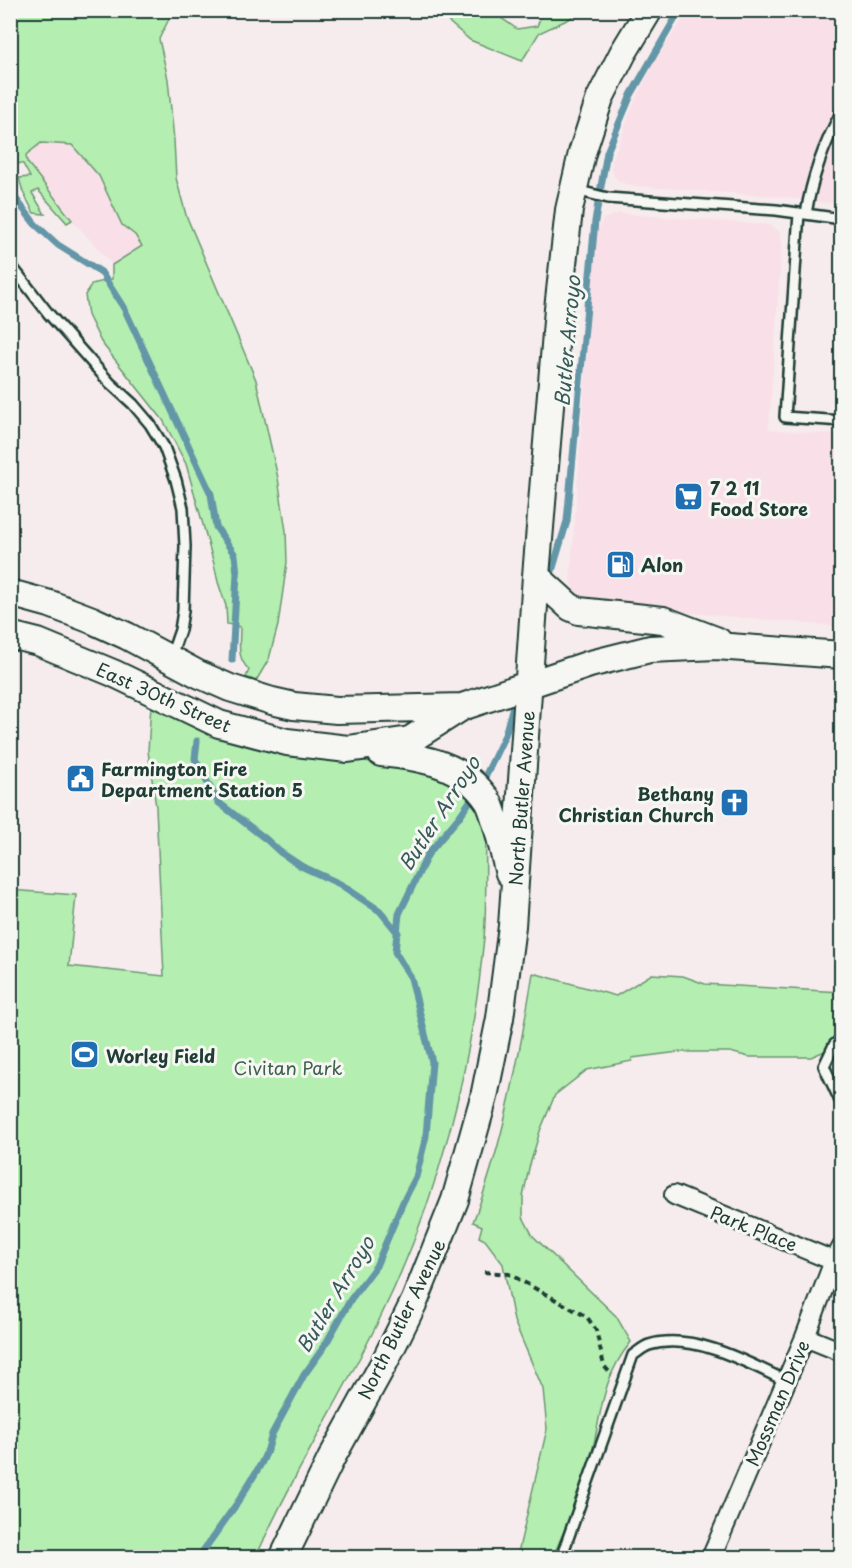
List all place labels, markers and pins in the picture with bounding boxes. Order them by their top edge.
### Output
place label: 7 2 11 Food Store [710,474,808,522]
supermarket icon: 7 2 11 Food Store [673,481,705,513]
fuel station icon: Alon [604,548,636,580]
place label: Alon [641,551,683,578]
place label: Farmington Fire Department Station 5 [101,755,303,803]
public building icon: Farmington Fire Department Station 5 [64,762,96,794]
place label: Bethany Christian Church [558,780,714,828]
church icon: Bethany Christian Church [719,787,751,819]
sports icon: Worley Field [69,1039,101,1071]
place label: Worley Field [106,1042,215,1069]

